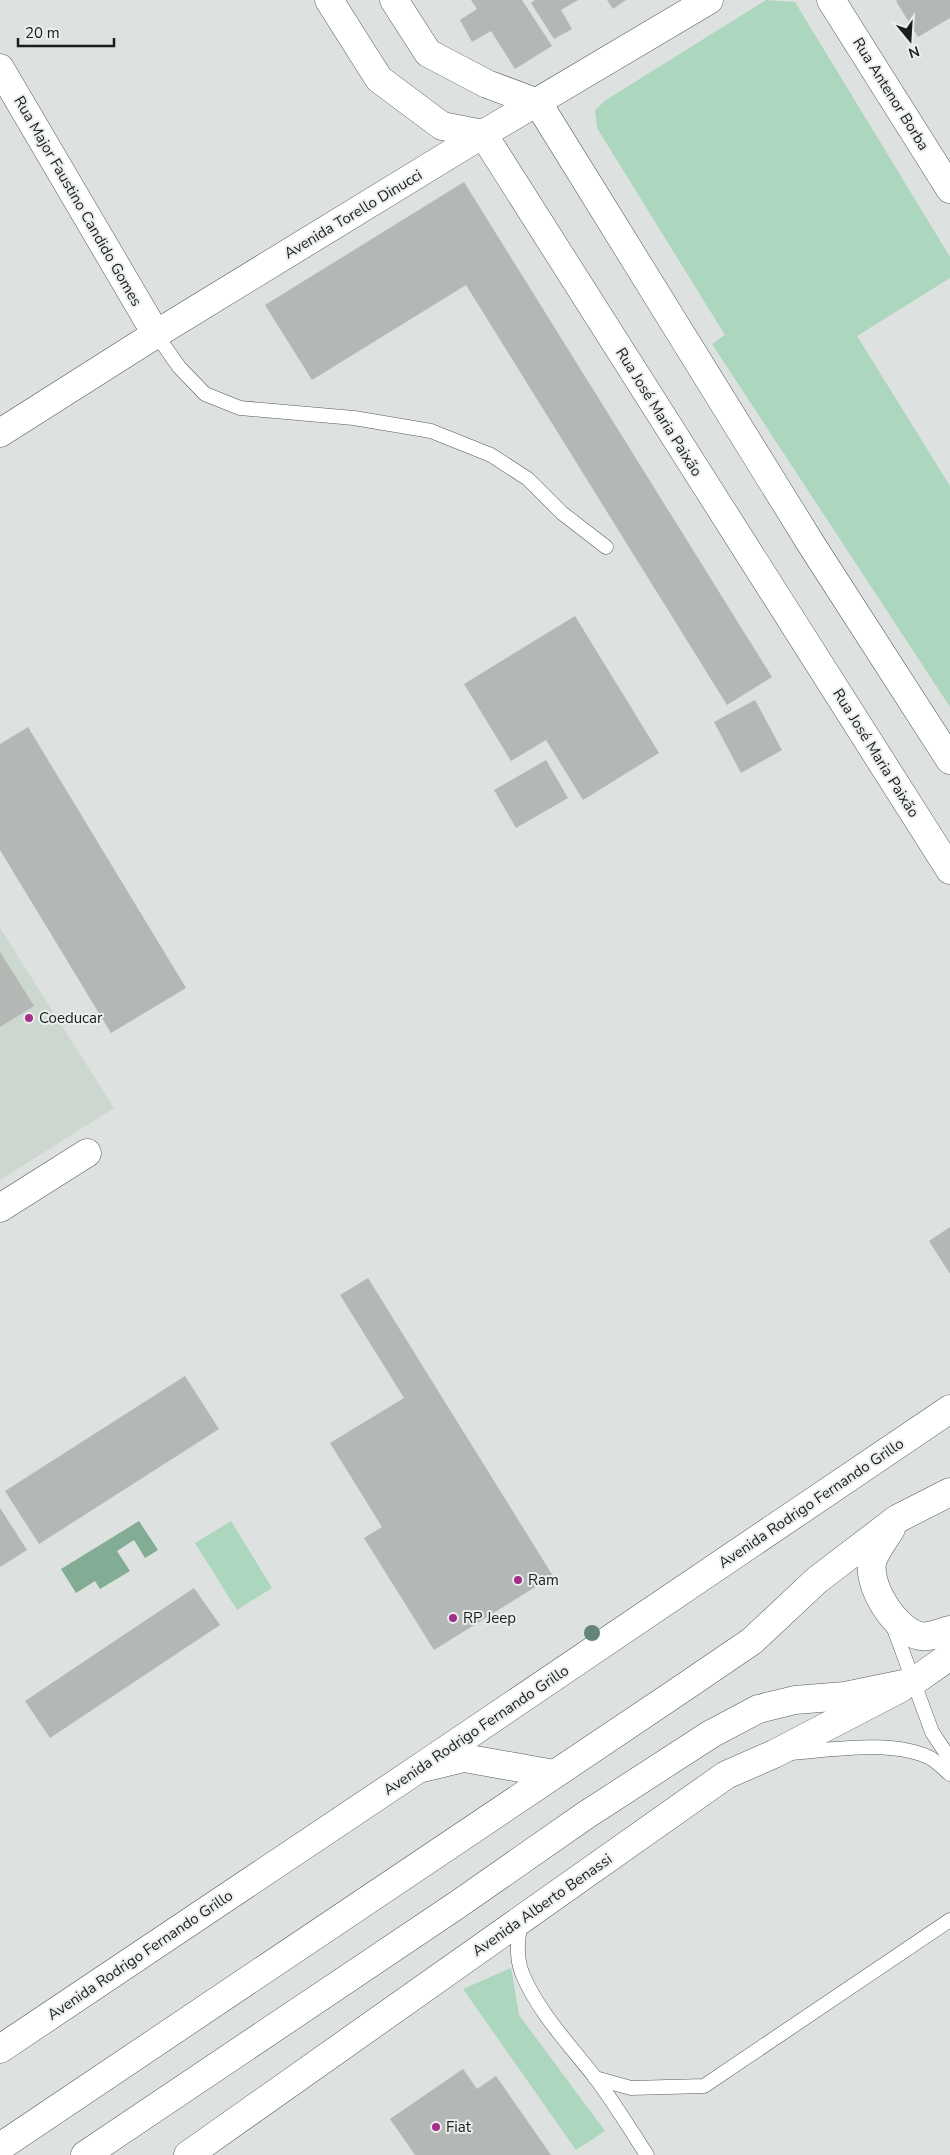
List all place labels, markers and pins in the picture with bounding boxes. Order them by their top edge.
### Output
place label: Coeducar [39,1008,103,1028]
marker: Coeducar [23,1012,35,1024]
place label: Ram [528,1570,559,1590]
marker: Ram [512,1574,524,1586]
place label: RP Jeep [463,1608,516,1628]
marker: RP Jeep [447,1612,459,1624]
place label: Fiat [446,2117,472,2137]
marker: Fiat [430,2121,442,2133]

